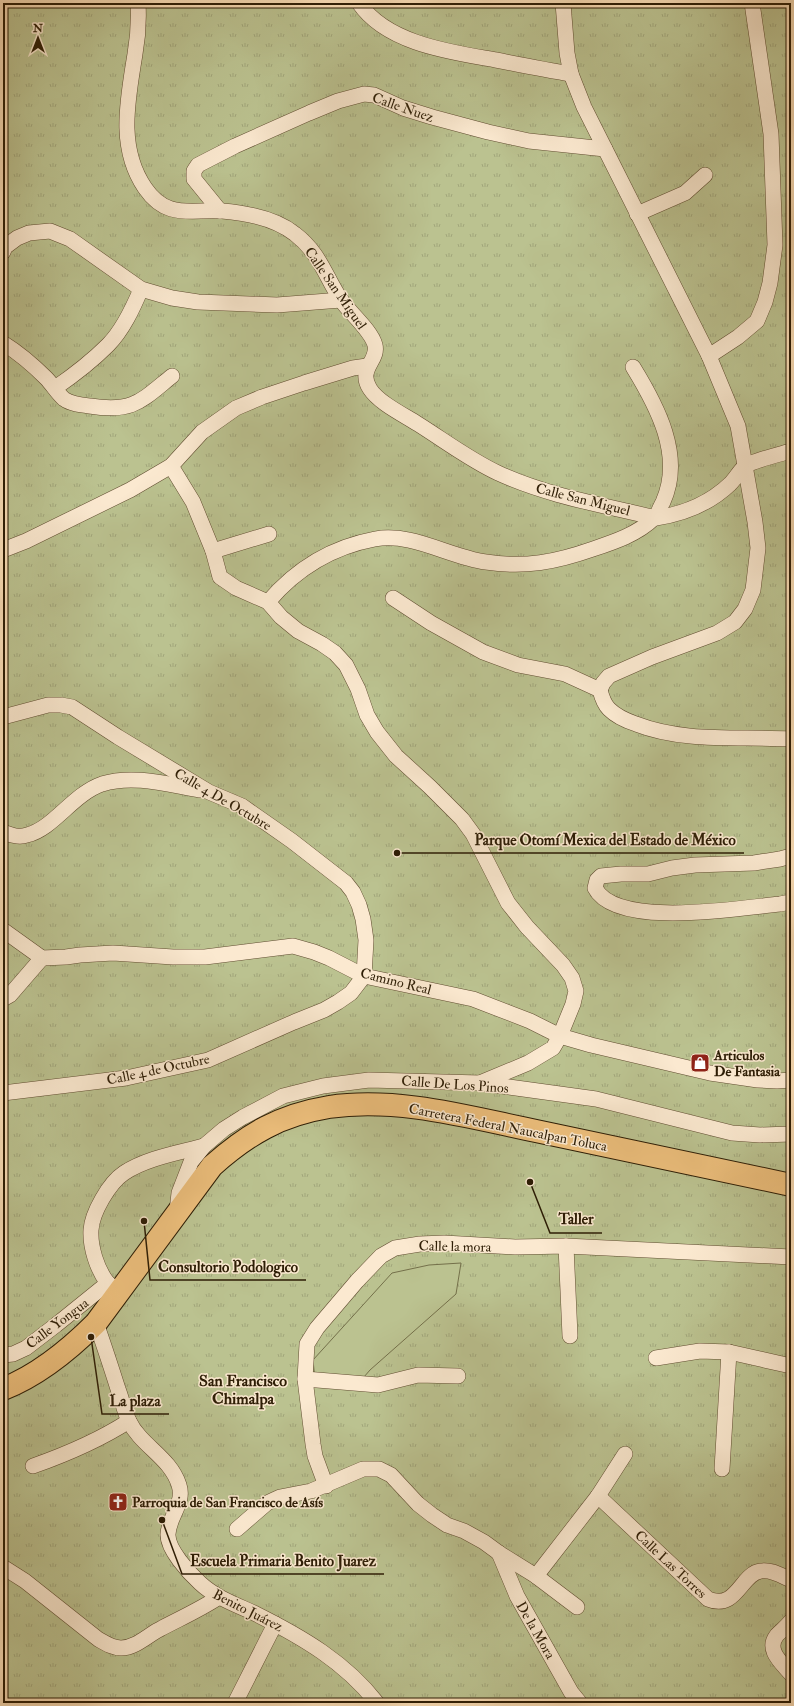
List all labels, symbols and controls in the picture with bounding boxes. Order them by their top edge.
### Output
north arrow [18,18,58,58]
text: N [32,22,44,35]
street label: Calle Nuez [370,89,436,126]
street label: Calle San Miguel [301,244,370,333]
street label: Calle San Miguel [534,480,632,520]
street label: Calle 4 De Octubre [171,765,274,834]
callout: Parque Otomí Mexica del Estado de México [467,826,744,853]
text: Parque Otomí Mexica del Estado de México [474,831,736,851]
street label: Camino Real [359,964,434,999]
place label: Articulos De Fantasia [713,1047,781,1080]
street label: Calle 4 de Octubre [105,1050,211,1089]
shop icon: Articulos De Fantasia [689,1052,711,1074]
street label: Calle De Los Pinos [401,1072,509,1097]
street label: Carretera Federal Naucalpan Toluca [407,1100,609,1156]
callout: Taller [550,1206,602,1233]
text: Taller [557,1210,594,1229]
street label: Calle la mora [419,1237,492,1256]
callout: Consultorio Podologico [150,1253,306,1280]
text: Consultorio Podologico [158,1258,299,1278]
street label: Calle Yongua [23,1294,92,1352]
district label: San Francisco Chimalpa [199,1371,287,1410]
callout: La plaza [102,1387,169,1414]
text: La plaza [109,1392,161,1412]
church icon: Parroquia de San Francisco de Asís [107,1491,129,1513]
place label: Parroquia de San Francisco de Asís [132,1494,323,1512]
street label: Calle Las Torres [631,1527,710,1602]
callout: Escuela Primaria Benito Juarez [182,1547,384,1574]
text: Escuela Primaria Benito Juarez [190,1552,377,1572]
street label: Benito Juárez [210,1586,286,1635]
street label: De la Mora [512,1599,559,1662]

